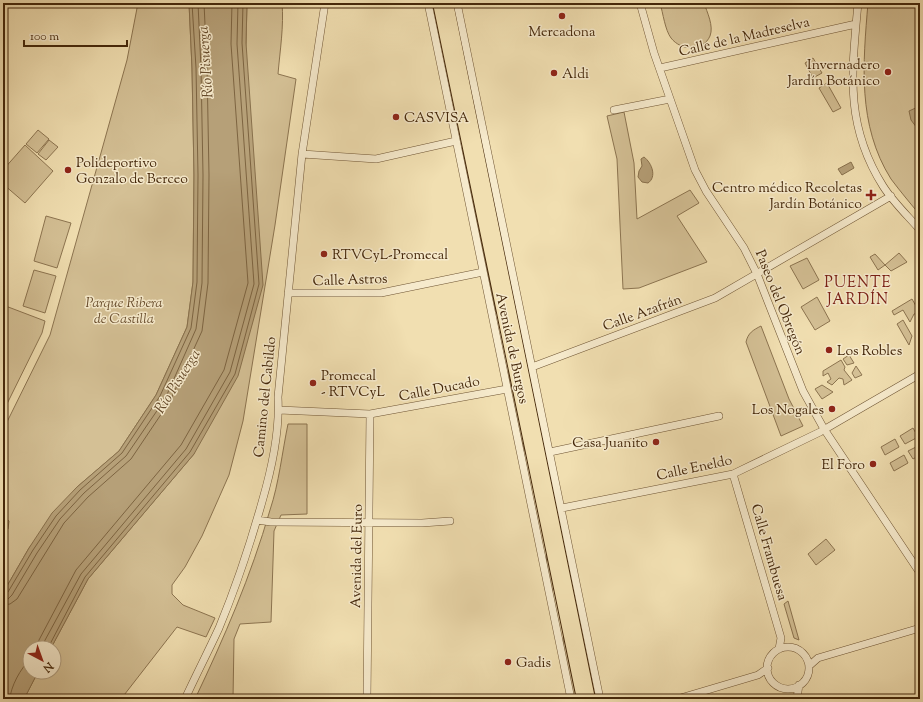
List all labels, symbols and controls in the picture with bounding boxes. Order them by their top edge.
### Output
marker: Mercadona [557,11,567,21]
street label: Calle de la Madreselva [677,13,812,63]
scale bar [24,22,127,48]
place label: Mercadona [528,23,596,43]
water label: Río Pisuerga [193,25,219,99]
text: 100 m [30,28,59,46]
place label: Invernadero Jardín Botánico [786,56,880,92]
place label: Aldi [562,65,589,85]
marker: Invernadero Jardín Botánico [883,67,893,77]
marker: Aldi [549,68,559,78]
place label: CASVISA [404,109,470,129]
marker: CASVISA [391,112,401,122]
place label: Polideportivo Gonzalo de Berceo [76,154,188,190]
marker: Polideportivo Gonzalo de Berceo [63,165,73,175]
place label: Centro médico Recoletas Jardín Botánico [712,179,862,215]
marker: Centro médico Recoletas Jardín Botánico [865,189,877,201]
place label: RTVCyL-Promecal [332,246,448,266]
street label: Paseo del Obregón [749,247,809,358]
marker: RTVCyL-Promecal [319,249,329,259]
street label: Calle Astros [312,270,388,292]
district label: PUENTE JARDÍN [824,273,892,311]
street label: Calle Azafrán [600,290,685,337]
street label: Avenida de Burgos [490,291,533,406]
park label: Parque Ribera de Castilla [85,294,163,330]
street label: Camino del Cabildo [250,336,282,459]
place label: Los Robles [837,342,902,362]
water label: Río Pisuerga [150,345,206,418]
marker: Los Robles [824,345,834,355]
place label: Promecal - RTVCyL [321,367,385,403]
street label: Calle Ducado [397,372,482,408]
marker: Promecal - RTVCyL [308,378,318,388]
place label: Los Nogales [752,401,824,421]
marker: Los Nogales [827,404,837,414]
place label: Casa Juanito [572,434,648,454]
marker: Casa Juanito [651,437,661,447]
street label: Calle Eneldo [655,451,734,487]
place label: El Foro [822,456,865,476]
marker: El Foro [868,459,878,469]
street label: Calle Frambuesa [745,502,792,604]
street label: Avenida del Euro [347,503,369,608]
north arrow [22,640,62,680]
place label: Gadis [516,654,551,674]
text: N [39,657,57,676]
marker: Gadis [503,657,513,667]

